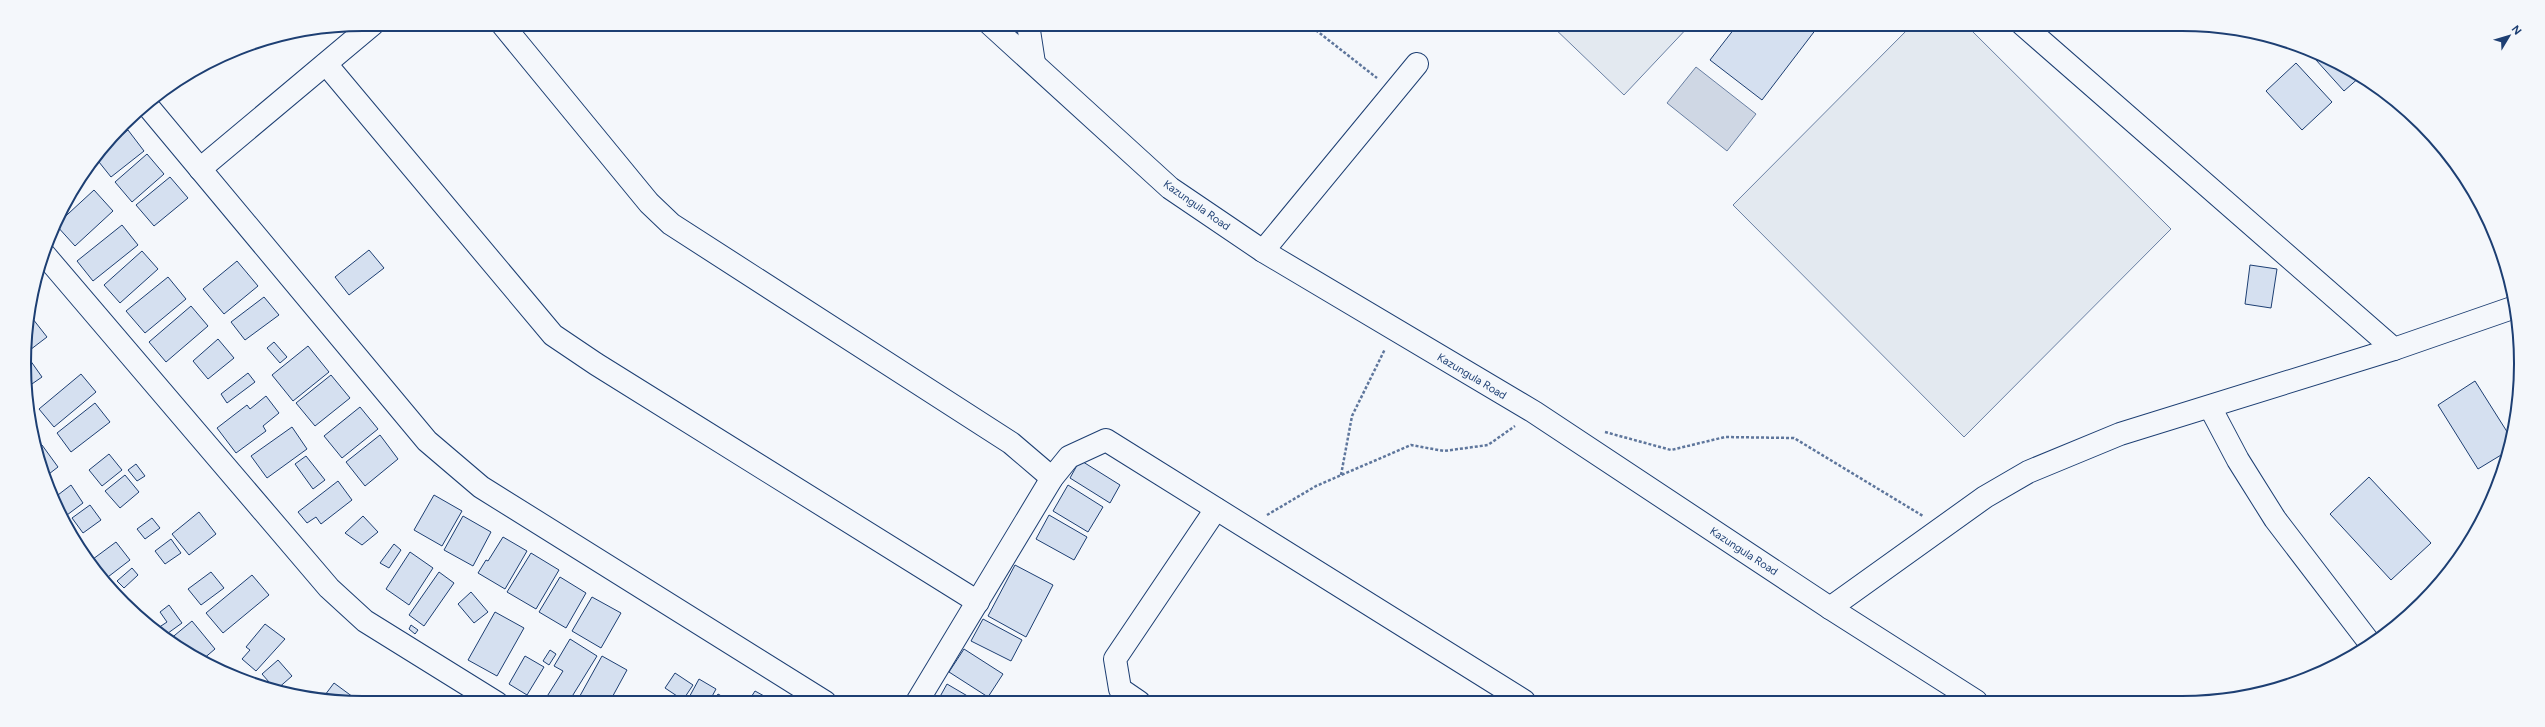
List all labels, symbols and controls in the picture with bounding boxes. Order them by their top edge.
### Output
north arrow [2489,16,2529,56]
text: N [2509,23,2524,38]
street label: Kazungula Road [1161,178,1233,233]
street label: Kazungula Road [1435,351,1509,402]
street label: Kazungula Road [1707,525,1780,578]

